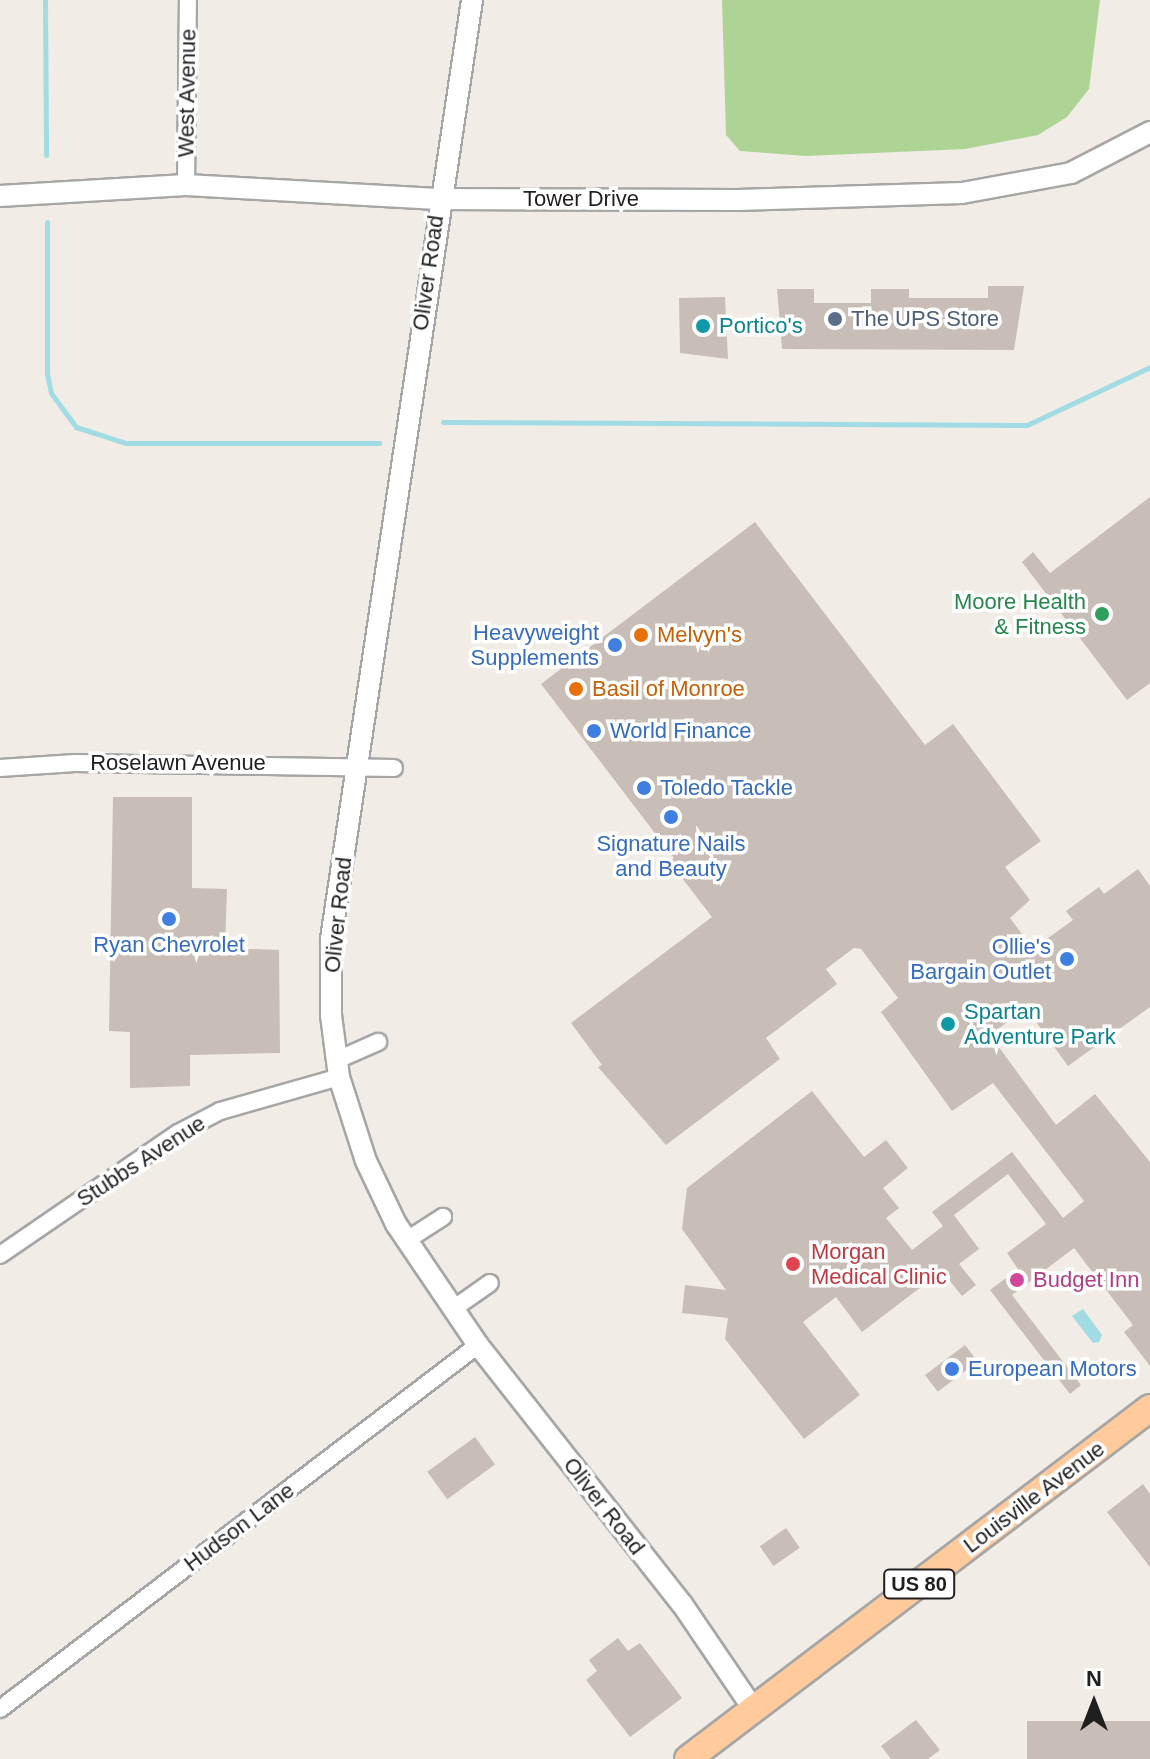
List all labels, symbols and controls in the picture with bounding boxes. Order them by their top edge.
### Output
street label: West Avenue [173,28,201,158]
street label: Tower Drive [523,186,639,212]
street label: Oliver Road [407,214,449,332]
place label: The UPS Store [851,306,999,332]
marker: The UPS Store [826,310,844,328]
place label: Portico's [719,313,803,339]
marker: Portico's [694,317,712,335]
place label: Moore Health & Fitness [954,588,1086,640]
marker: Moore Health & Fitness [1093,605,1111,623]
place label: Heavyweight Supplements [471,619,599,670]
place label: Melvyn's [657,622,742,648]
marker: Melvyn's [632,626,650,644]
marker: Heavyweight Supplements [606,636,624,654]
place label: Basil of Monroe [592,676,745,702]
marker: Basil of Monroe [567,680,585,698]
place label: World Finance [610,718,751,744]
marker: World Finance [585,722,603,740]
street label: Roselawn Avenue [90,750,266,776]
place label: Toledo Tackle [660,775,793,801]
marker: Toledo Tackle [635,779,653,797]
marker: Signature Nails and Beauty [662,808,680,826]
place label: Signature Nails and Beauty [596,830,746,882]
street label: Oliver Road [319,856,357,974]
marker: Ryan Chevrolet [160,910,178,928]
place label: Ryan Chevrolet [93,932,245,958]
place label: Ollie's Bargain Outlet [910,933,1051,984]
marker: Ollie's Bargain Outlet [1058,950,1076,968]
place label: Spartan Adventure Park [964,998,1116,1050]
marker: Spartan Adventure Park [939,1015,957,1033]
street label: Stubbs Avenue [71,1109,211,1213]
place label: Morgan Medical Clinic [811,1238,947,1290]
marker: Morgan Medical Clinic [782,1253,804,1275]
place label: Budget Inn [1033,1267,1139,1293]
marker: Budget Inn [1008,1271,1026,1289]
place label: European Motors [968,1356,1137,1382]
marker: European Motors [943,1360,961,1378]
street label: Louisville Avenue [958,1435,1110,1559]
street label: Oliver Road [558,1452,650,1560]
street label: Hudson Lane [179,1477,299,1577]
road number: US 80 [883,1568,955,1600]
north arrow [1054,1663,1134,1743]
text: N [1086,1666,1102,1691]

